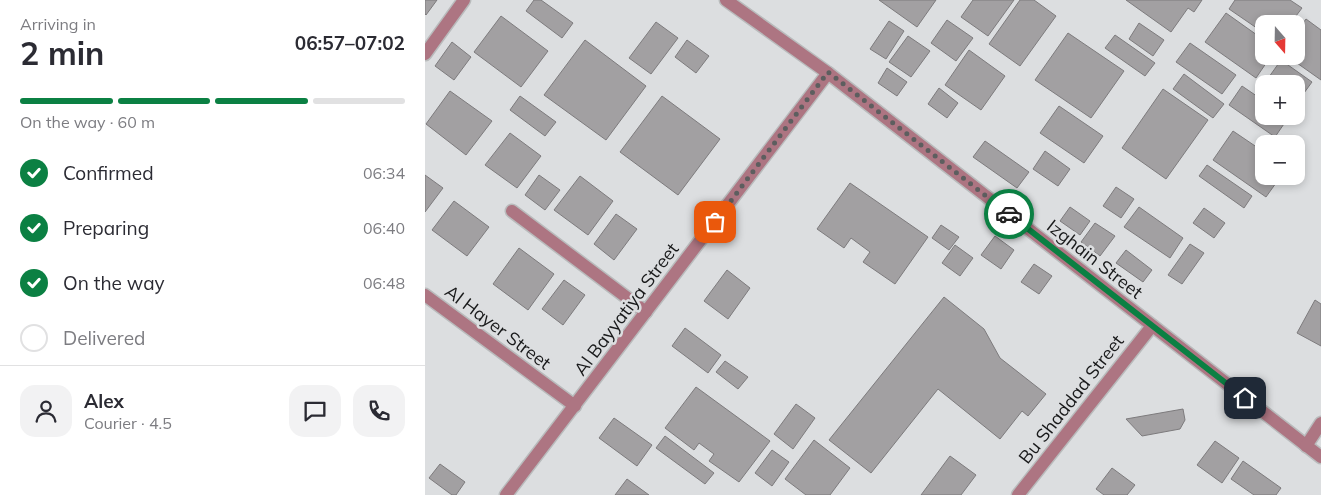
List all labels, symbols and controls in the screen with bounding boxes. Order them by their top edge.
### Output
text: Arriving in [20,14,96,34]
north arrow [1255,15,1305,65]
map controls [1255,15,1305,185]
text: 06:57–07:02 [295,31,405,55]
text: 2 min [20,33,104,73]
button: + [1255,75,1305,125]
text: On the way · 60 m [20,112,155,132]
button: − [1255,135,1305,185]
icon: check [20,159,48,187]
text: Confirmed [63,161,154,185]
text: 06:34 [363,163,405,183]
courier [984,189,1034,239]
icon: car [995,200,1023,228]
pin [694,201,736,243]
icon: bag [701,208,729,236]
icon: check [20,214,48,242]
street label: Izghain Street [1042,214,1148,304]
text: Preparing [63,216,149,240]
text: 06:40 [363,218,405,238]
street label: Al Bayyatiya Street [569,238,683,380]
icon: check [20,269,48,297]
text: On the way [63,271,165,295]
text: 06:48 [363,273,405,293]
street label: Al Hayer Street [440,280,556,374]
text: Delivered [63,326,145,350]
street label: Bu Shaddad Street [1013,330,1129,468]
pin [1224,377,1266,419]
icon: home [1231,384,1259,412]
button: person [20,385,72,437]
button: chat [289,385,341,437]
button: phone [353,385,405,437]
text: Alex [84,389,124,413]
text: Courier · 4.5 [84,413,172,433]

